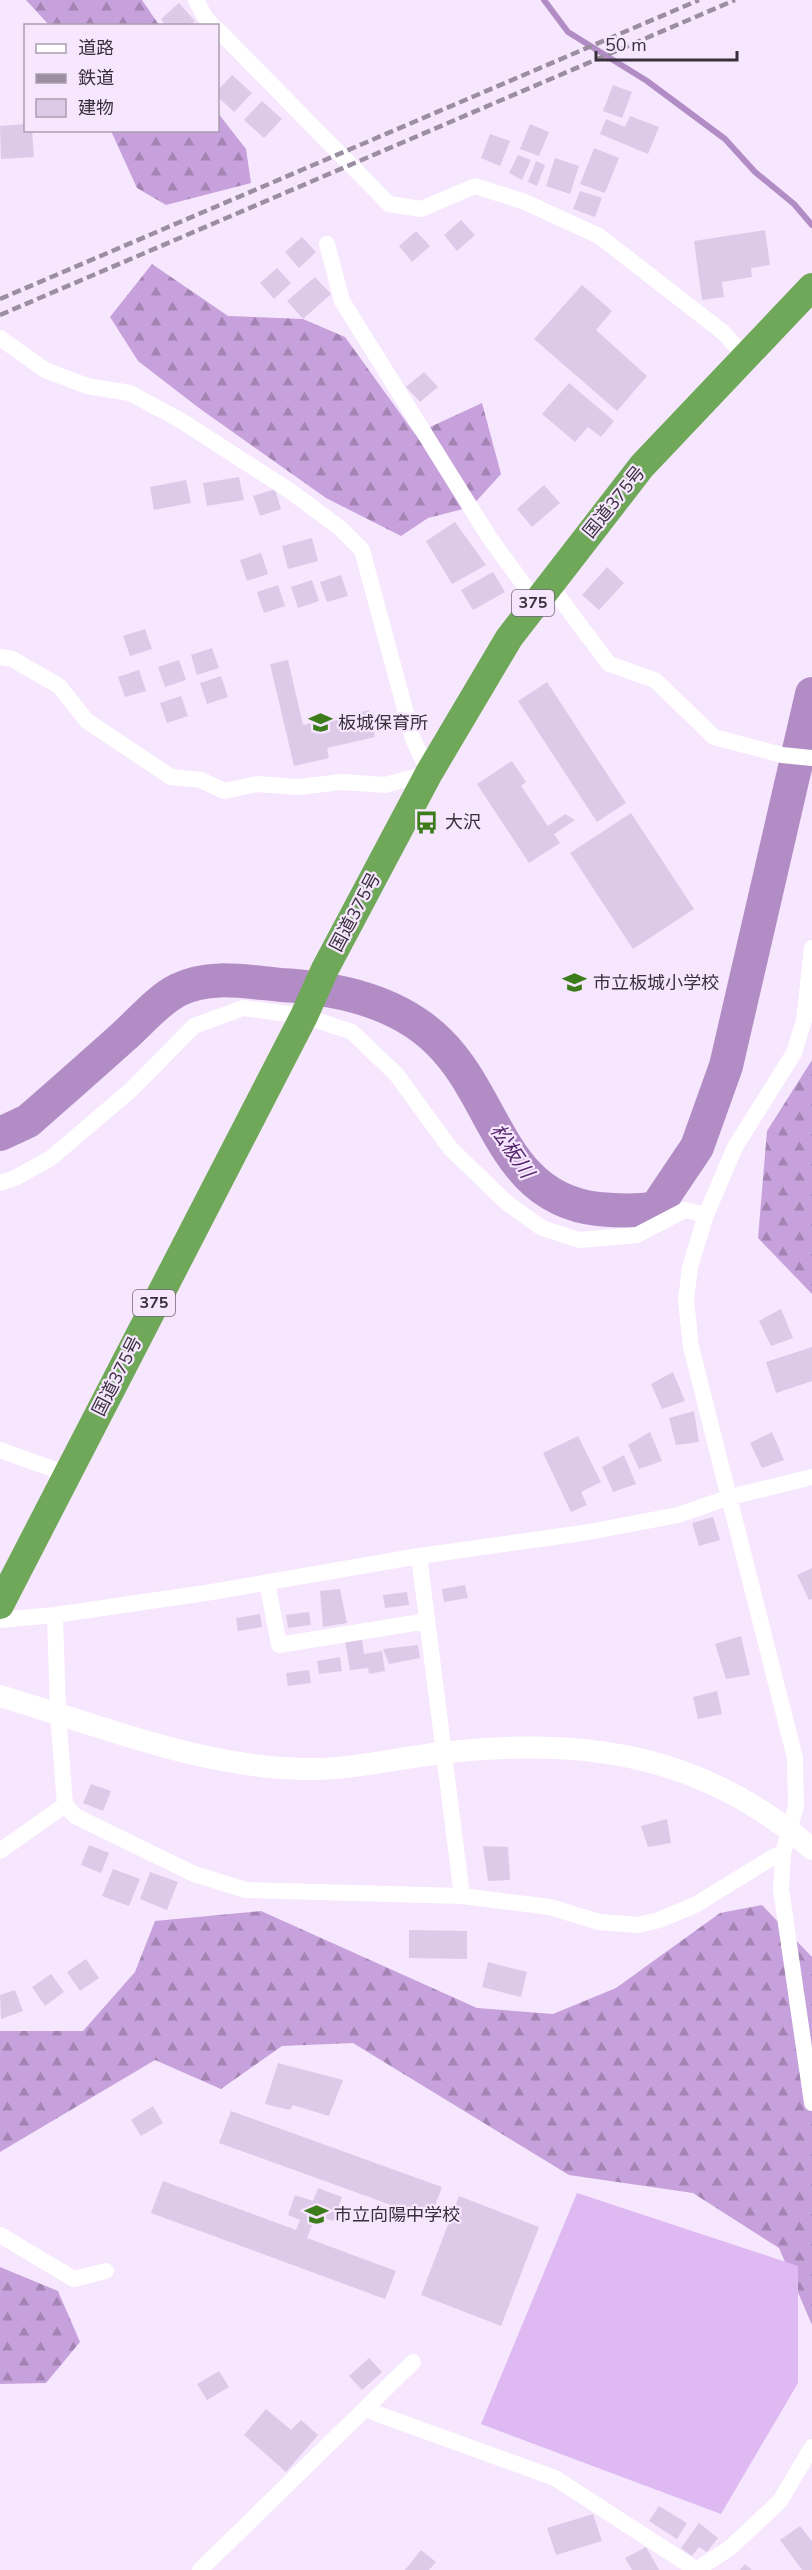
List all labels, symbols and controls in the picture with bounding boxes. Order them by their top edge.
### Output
legend [24,24,219,132]
scale bar [596,24,737,62]
text: 50 m [605,33,647,57]
text: 道路 [78,36,114,60]
text: 鉄道 [78,66,114,90]
text: 建物 [78,96,114,120]
street label: 国道375号 [577,461,651,543]
road number: 375 [512,590,554,616]
school or university icon: 板城保育所 [307,710,333,736]
place label: 板城保育所 [338,711,428,735]
bus stop icon: 大沢 [414,809,440,835]
place label: 大沢 [445,810,481,834]
street label: 国道375号 [324,868,386,956]
school or university icon: 市立板城小学校 [562,970,588,996]
place label: 市立板城小学校 [593,971,719,995]
water label: 松板川 [484,1119,541,1185]
road number: 375 [133,1290,175,1316]
street label: 国道375号 [87,1332,147,1420]
school or university icon: 市立向陽中学校 [303,2202,329,2228]
place label: 市立向陽中学校 [334,2203,460,2227]

